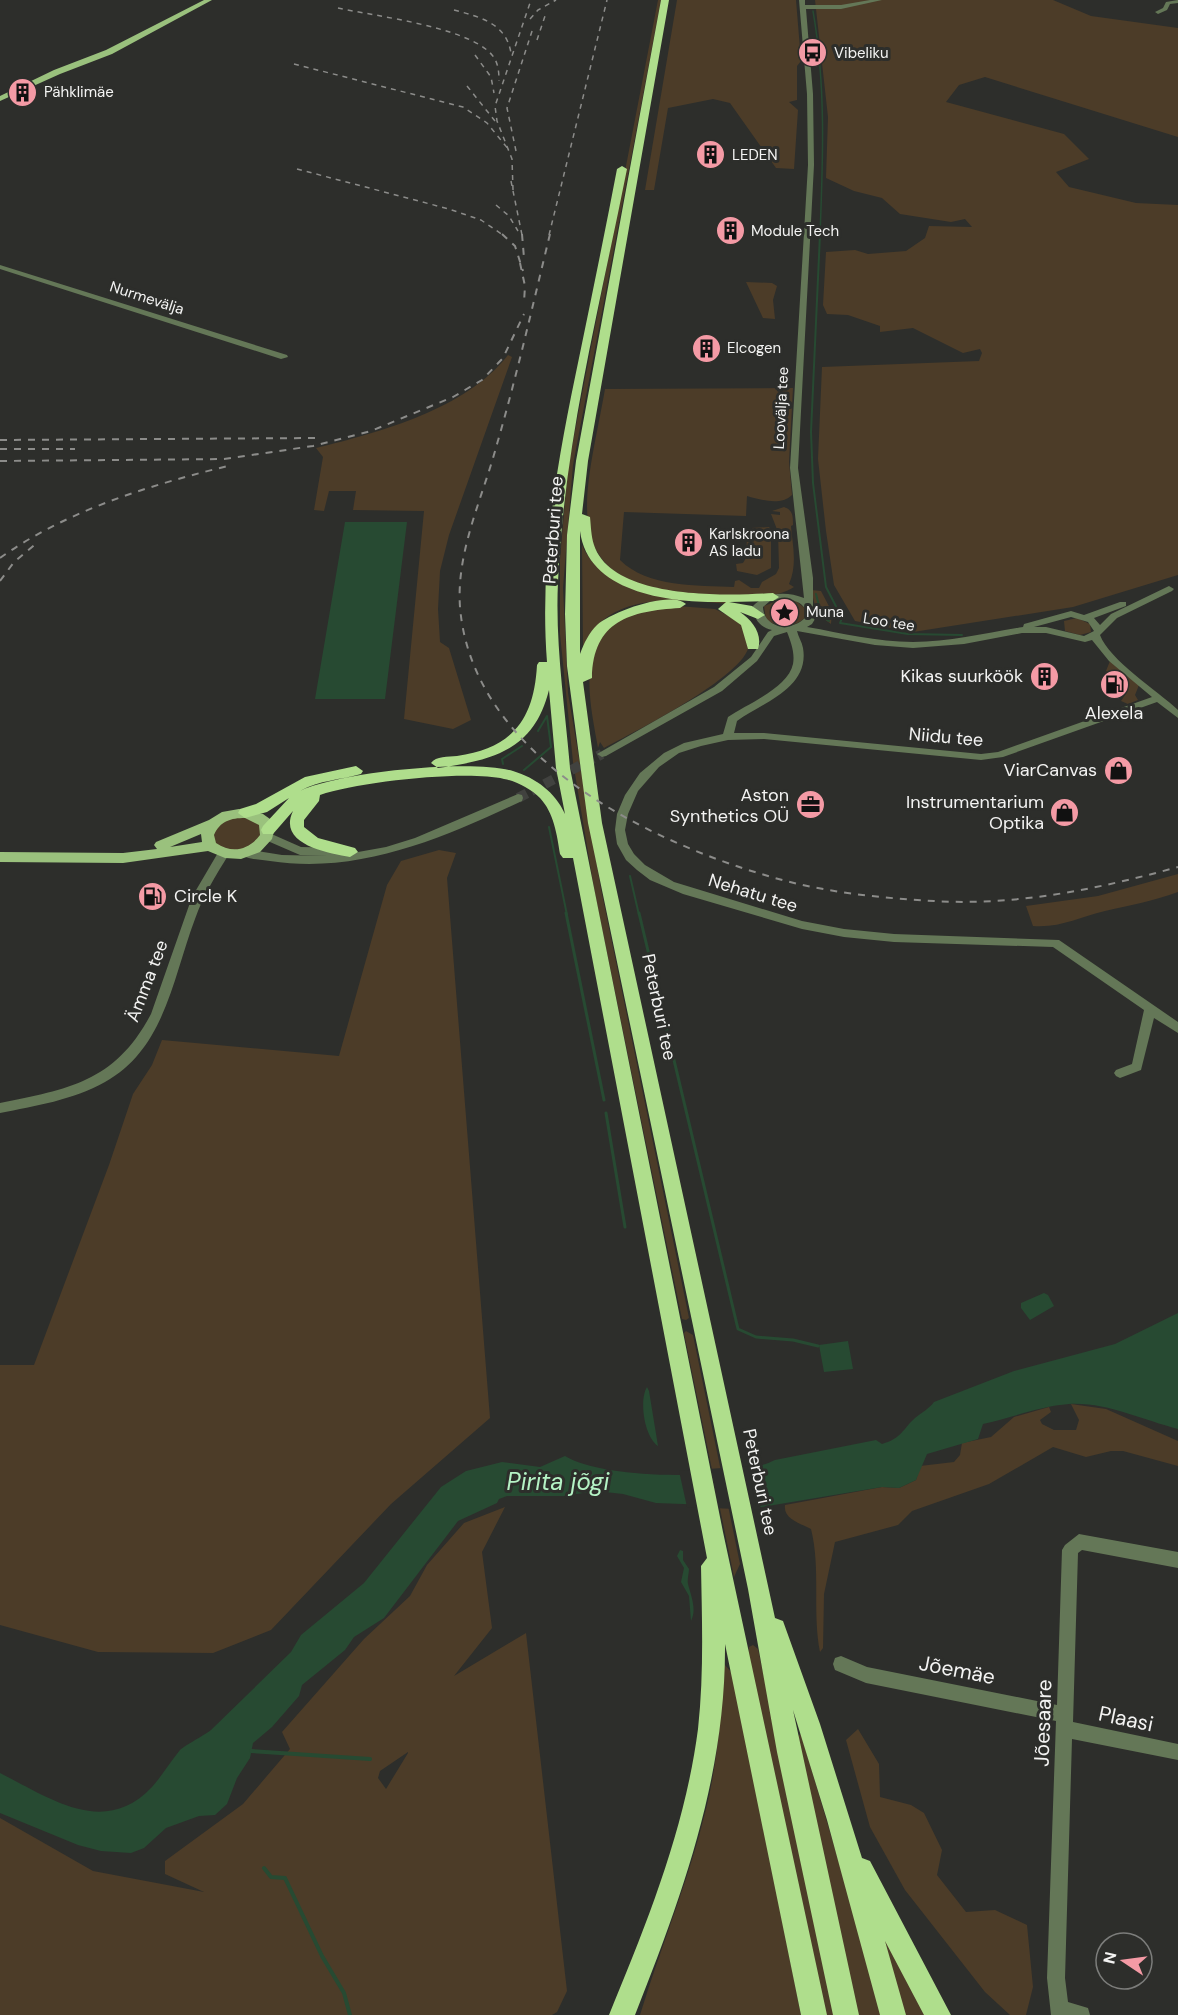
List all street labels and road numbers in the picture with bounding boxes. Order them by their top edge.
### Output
street label: Nurmevälja [107,277,187,319]
street label: Loovälja tee [769,366,793,450]
street label: Peterburi tee [537,475,569,585]
street label: Loo tee [862,608,916,636]
street label: Niidu tee [908,722,984,752]
street label: Nehatu tee [706,868,800,918]
street label: Ämma tee [120,937,174,1025]
street label: Peterburi tee [636,952,682,1062]
street label: Peterburi tee [737,1427,783,1537]
street label: Jõemäe [917,1649,998,1691]
street label: Jõesaare [1027,1679,1059,1767]
street label: Plaasi [1096,1700,1156,1738]

